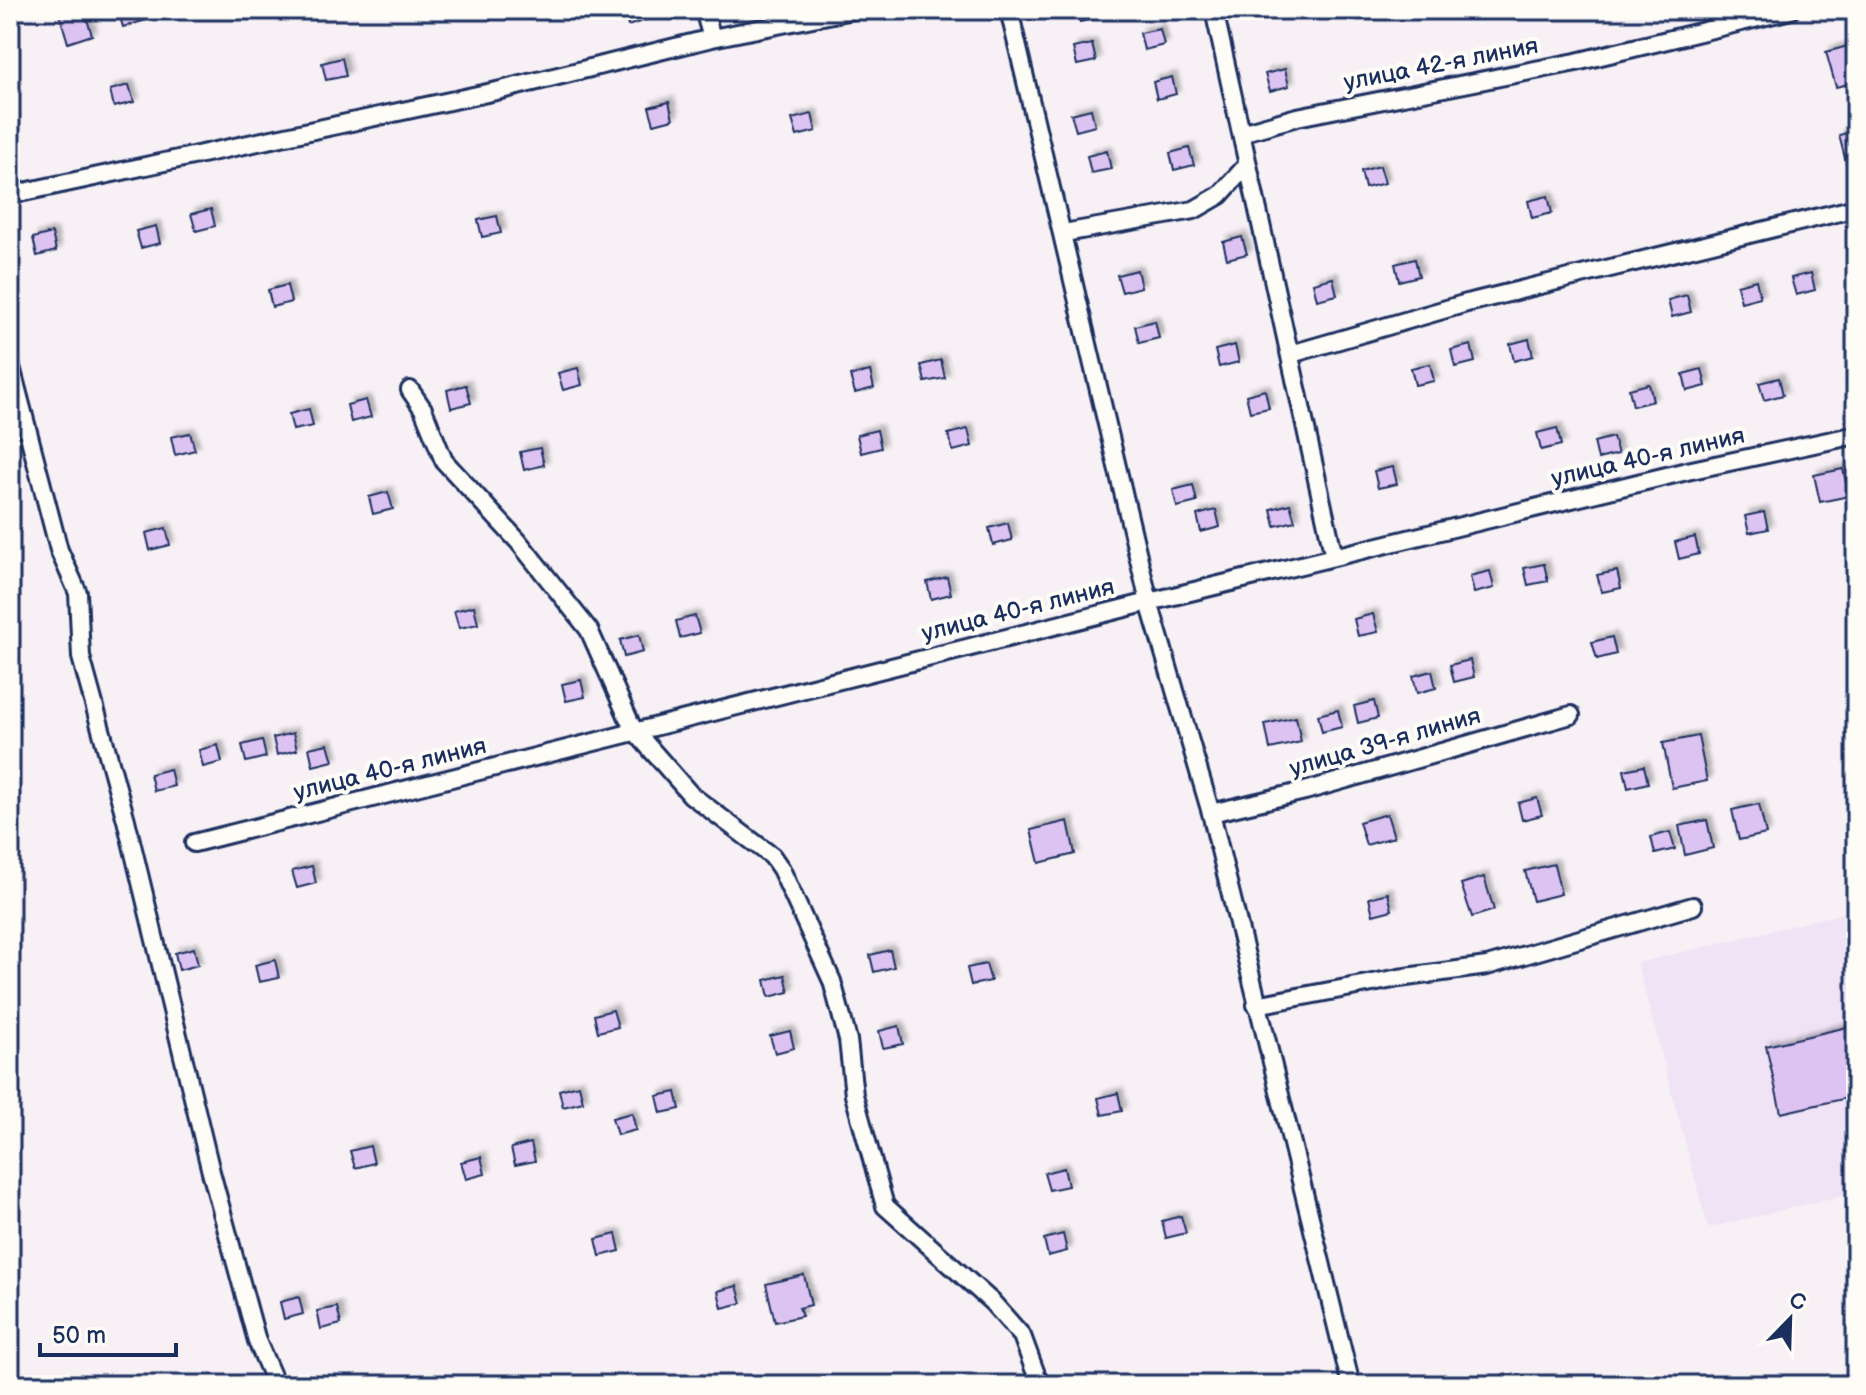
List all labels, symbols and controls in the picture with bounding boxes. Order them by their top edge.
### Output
street label: улица 42-я линия [1341,31,1541,97]
street label: улица 40-я линия [1548,421,1748,493]
street label: улица 40-я линия [919,572,1117,648]
street label: улица 39-я линия [1286,701,1484,783]
street label: улица 40-я линия [291,731,489,807]
north arrow [1750,1279,1830,1359]
text: С [1785,1287,1810,1317]
scale bar [40,1307,176,1357]
text: 50 m [52,1321,106,1350]

